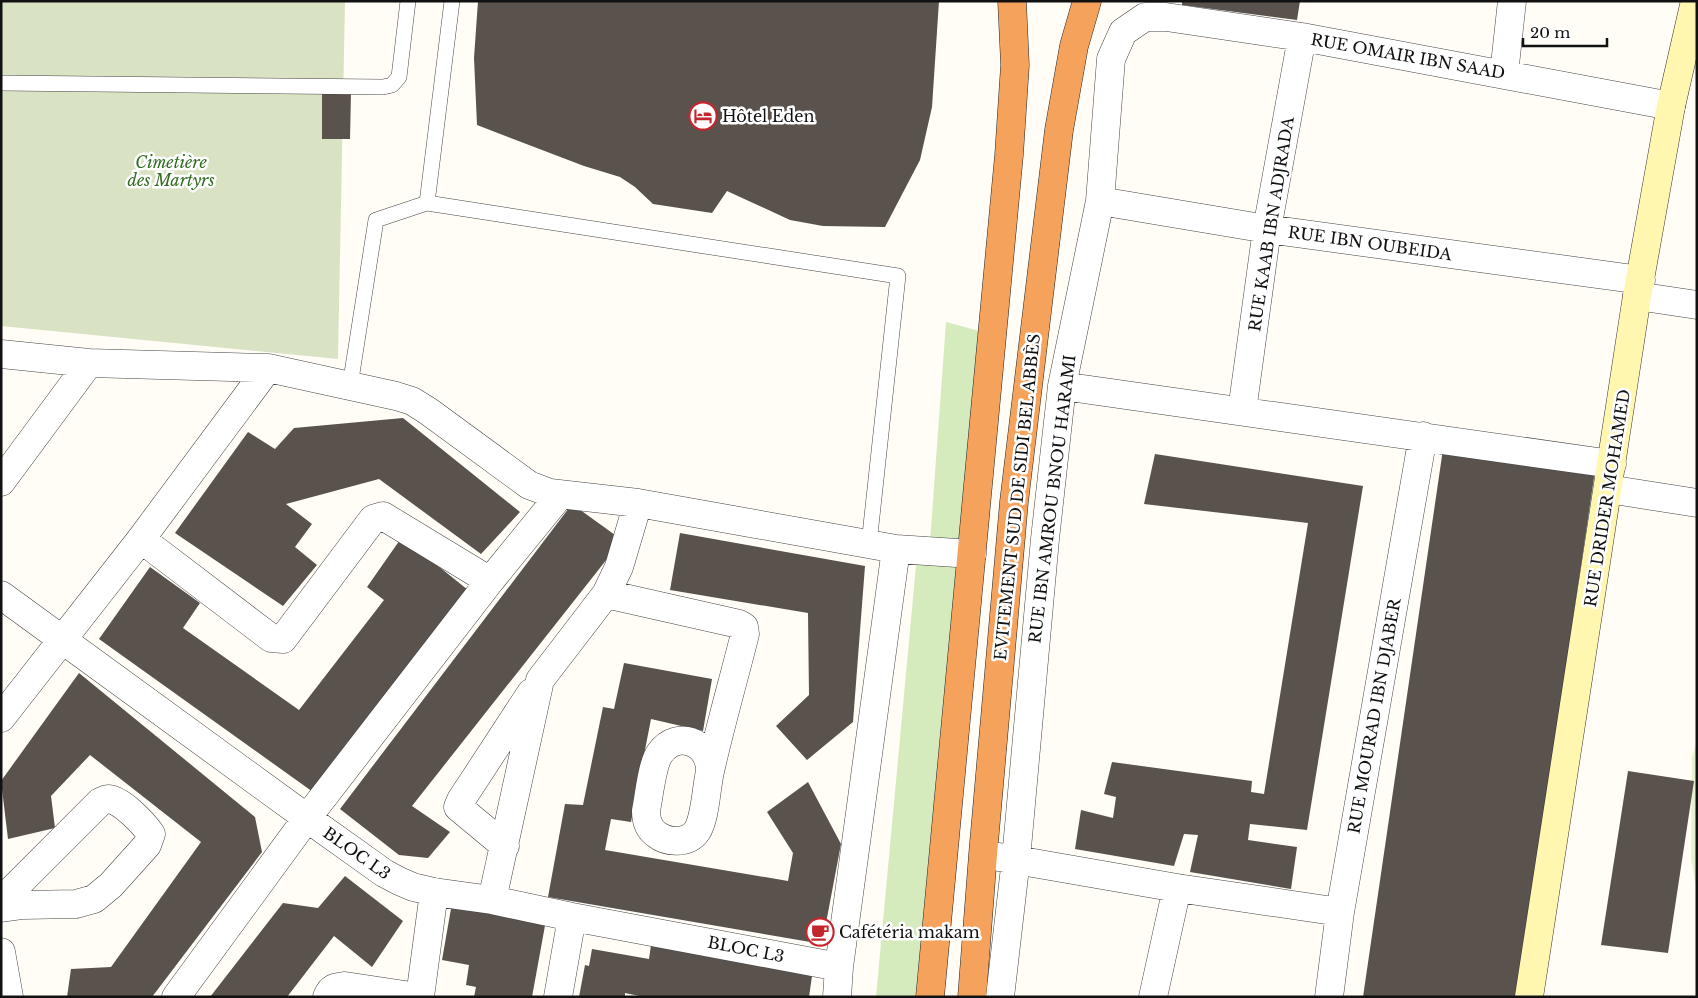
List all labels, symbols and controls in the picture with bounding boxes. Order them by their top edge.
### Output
scale bar [1523,15,1607,47]
text: 20 m [1530,23,1570,42]
street label: RUE OMAIR IBN SAAD [1309,29,1507,83]
hotel icon: Hôtel Eden [688,101,718,131]
place label: Hôtel Eden [722,106,814,126]
street label: RUE KAAB IBN ADJRADA [1244,115,1298,333]
park label: Cimetière des Martyrs [127,152,215,190]
street label: RUE IBN OUBEIDA [1287,222,1454,264]
street label: EVITEMENT SUD DE SIDI BEL ABBÈS [990,333,1044,661]
street label: RUE IBN AMROU BNOU HARAMI [1024,353,1080,645]
street label: RUE DRIDER MOHAMED [1580,388,1634,608]
street label: RUE MOURAD IBN DJABER [1343,595,1405,835]
street label: BLOC L3 [319,823,395,883]
cafe icon: Cafétéria makam [805,917,835,947]
place label: Cafétéria makam [839,922,980,942]
street label: BLOC L3 [706,932,786,966]

